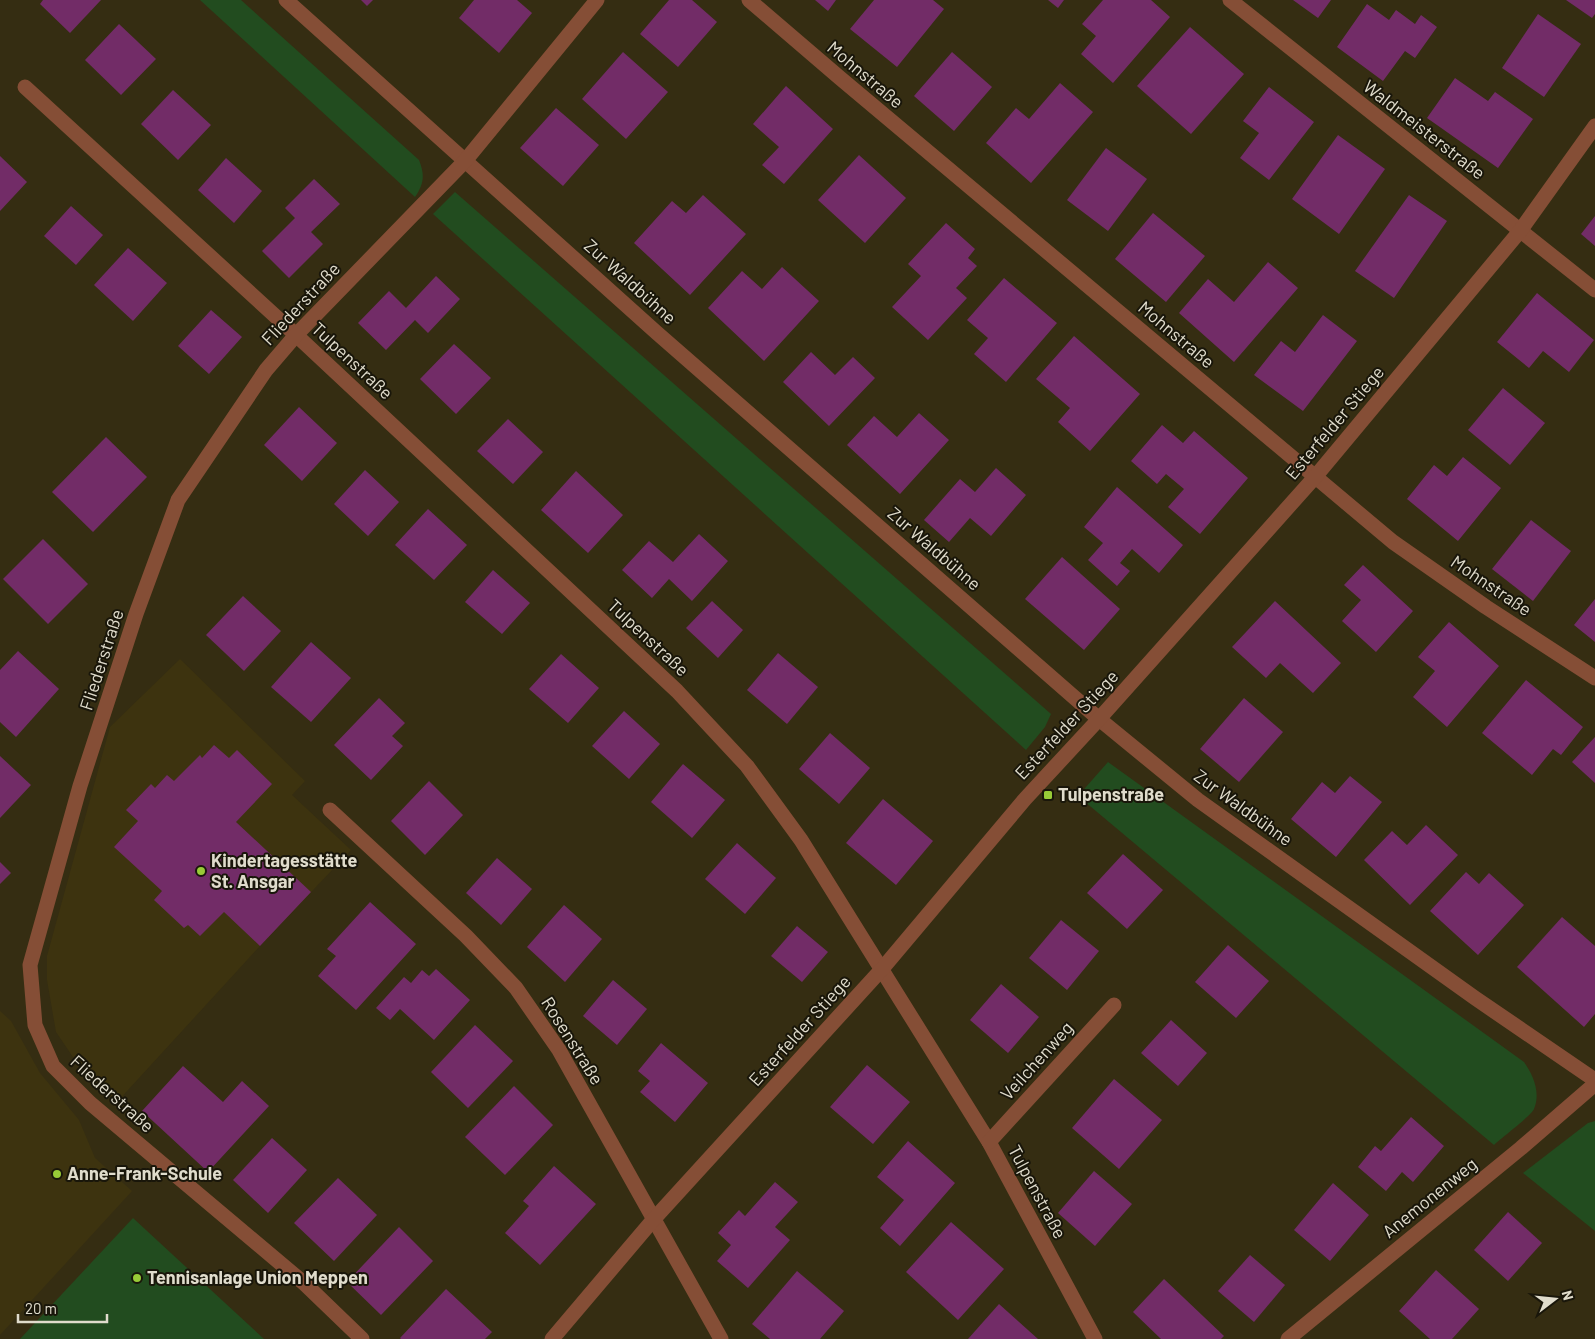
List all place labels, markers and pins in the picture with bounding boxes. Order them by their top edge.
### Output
place label: Tulpenstraße [1058,783,1164,805]
marker: Tulpenstraße [1042,789,1054,801]
place label: Kindertagesstätte St. Ansgar [211,849,358,892]
marker: Kindertagesstätte St. Ansgar [195,865,207,877]
place label: Anne-Frank-Schule [67,1162,222,1184]
marker: Anne-Frank-Schule [51,1168,63,1180]
place label: Tennisanlage Union Meppen [147,1266,368,1288]
marker: Tennisanlage Union Meppen [131,1272,143,1284]

